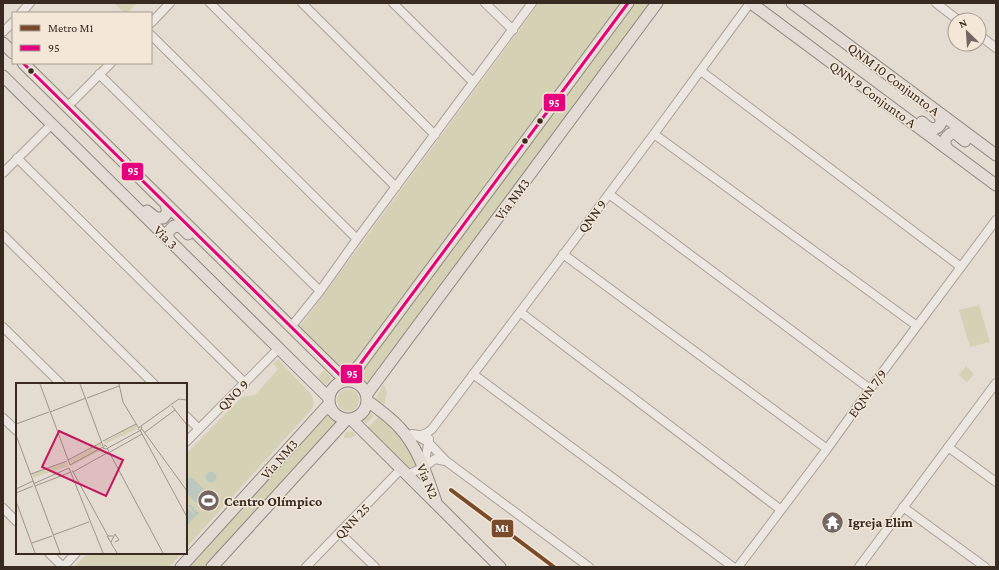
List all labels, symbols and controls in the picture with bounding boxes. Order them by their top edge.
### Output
legend [12,12,152,64]
north arrow [947,12,987,52]
text: N [957,16,969,30]
text: Metro M1 [48,21,93,35]
street label: QNM 10 Conjunto A [844,39,943,120]
text: 95 [48,41,60,55]
street label: QNN 9 Conjunto A [826,57,920,132]
unlabelled marker [26,66,36,76]
line badge: 95 [543,93,566,112]
text: 95 [548,97,560,109]
unlabelled marker [535,116,545,126]
unlabelled marker [520,136,530,146]
line badge: 95 [121,162,144,181]
text: 95 [127,165,139,177]
street label: Via NM3 [491,175,533,223]
street label: QNN 9 [574,196,610,236]
street label: Via 3 [151,222,181,252]
line badge: 95 [340,364,363,384]
street label: EQNN 7/9 [844,366,890,420]
text: 95 [346,368,358,380]
street label: QNO 9 [214,376,252,414]
inset map [16,383,187,554]
street label: Via NM3 [257,436,301,482]
street label: Via N2 [414,461,442,501]
sports icon: Centro Olímpico [195,488,221,514]
place label: Centro Olímpico [224,493,322,509]
street label: QNN 25 [331,500,373,542]
temple icon: Igreja Elim [819,509,845,535]
place label: Igreja Elim [848,514,913,531]
line badge: M1 [491,519,514,538]
text: M1 [495,522,509,534]

